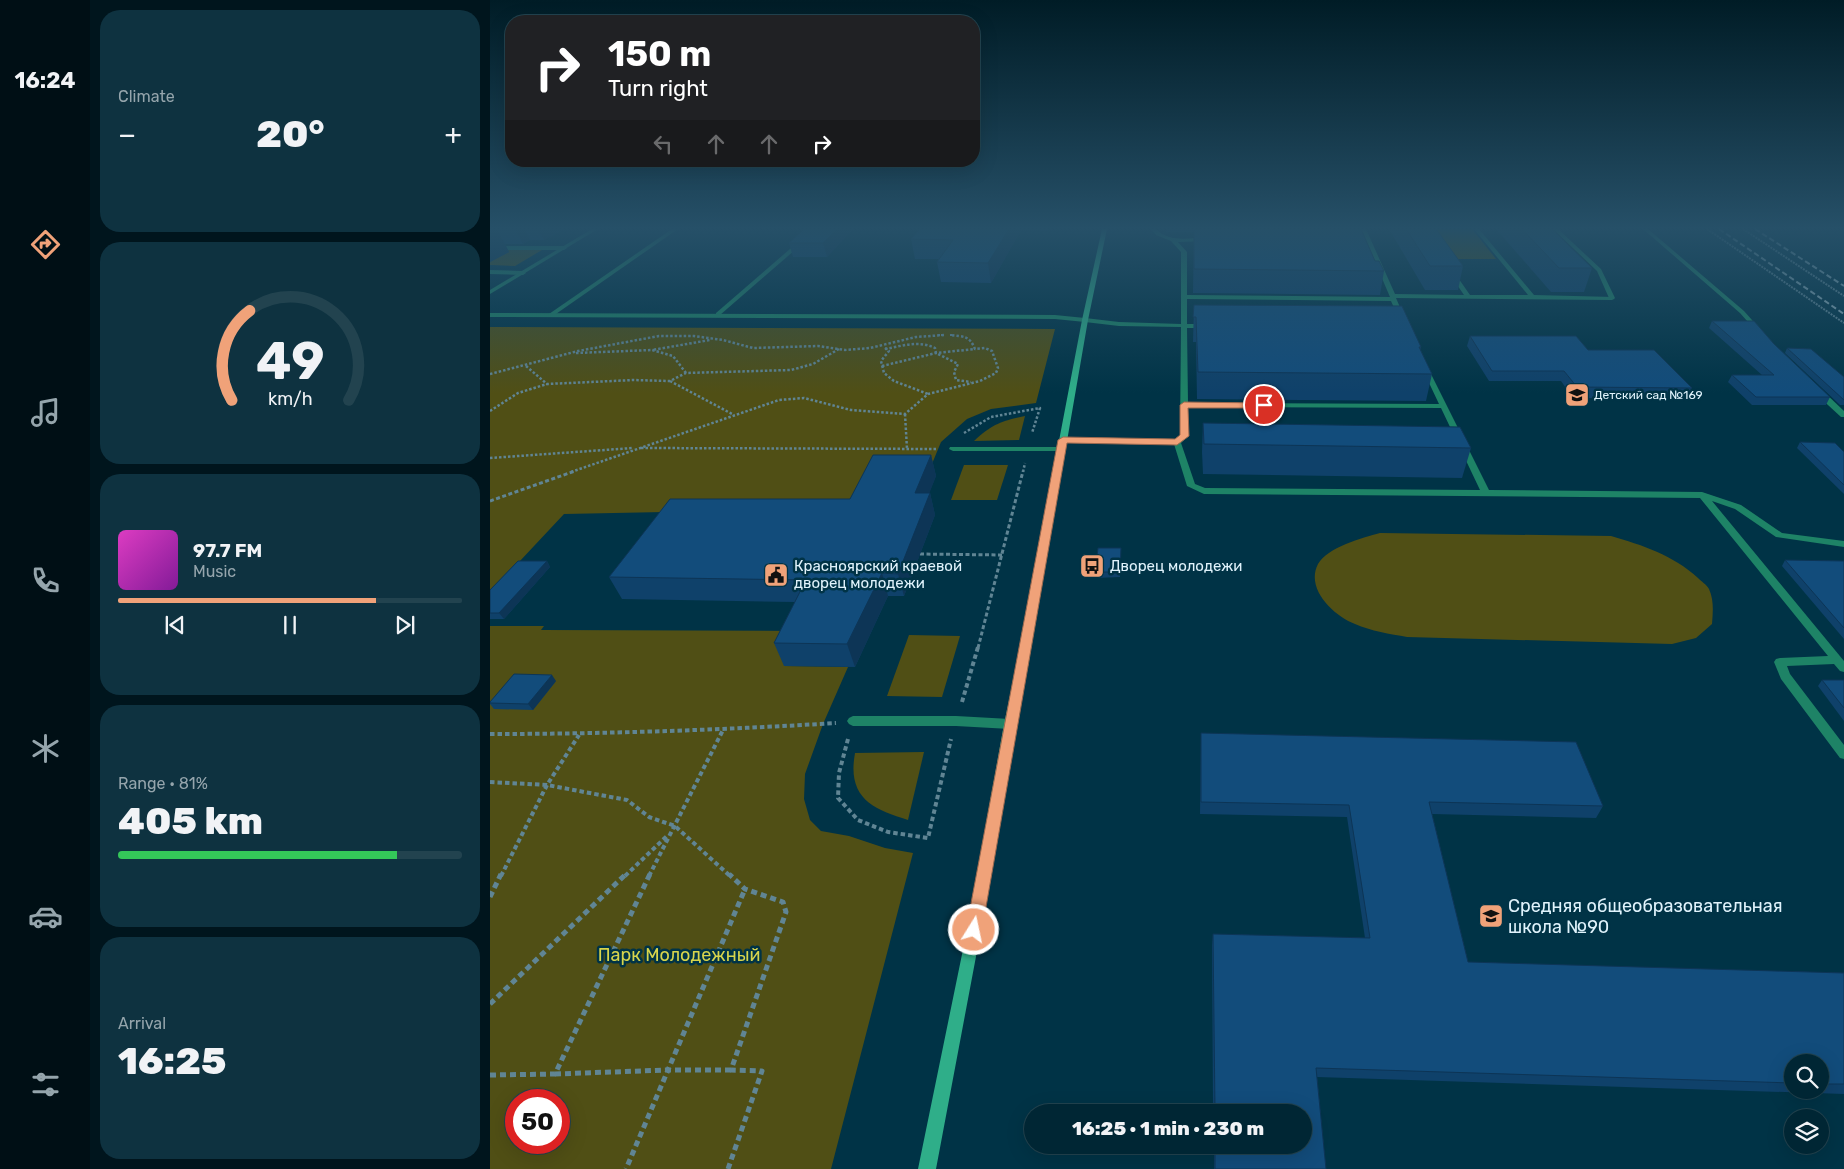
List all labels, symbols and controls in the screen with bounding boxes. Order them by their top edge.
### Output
text: 150 m [608,33,711,75]
icon: right [525,35,590,100]
text: 16:24 [15,67,75,94]
text: Turn right [608,75,708,102]
text: Climate [118,87,175,106]
text: 20° [256,111,325,157]
text: − [118,118,136,151]
text: + [445,118,462,151]
icon: left [649,130,677,158]
icon: ahead [702,130,730,158]
icon: ahead [755,130,783,158]
icon: right [808,130,836,158]
icon: directions [28,227,63,262]
text: 49 [256,330,324,392]
school or university icon: Детский сад №169 [1564,382,1590,408]
pin [1243,384,1285,426]
text: km/h [268,388,312,409]
place label: Детский сад №169 [1594,388,1703,402]
icon: arrive [1250,391,1278,419]
icon: music [28,395,63,430]
text: 97.7 FM [193,539,262,562]
bus stop icon: Дворец молодежи [1079,553,1105,579]
place label: Красноярский краевой дворец молодежи [794,557,962,592]
place label: Дворец молодежи [1110,557,1242,575]
text: Music [193,562,236,581]
public building icon: Красноярский краевой дворец молодежи [763,562,789,588]
icon: phone [28,563,63,598]
icon: previous [161,611,189,639]
icon: pause [276,611,304,639]
icon: next [391,611,419,639]
icon: climate [28,731,63,766]
text: Range · 81% [118,774,208,793]
text: 405 km [118,798,263,844]
place label: Средняя общеобразовательная школа №90 [1508,895,1783,938]
icon: car [28,899,63,934]
position arrow [947,903,999,955]
school or university icon: Средняя общеобразовательная школа №90 [1478,903,1504,929]
park label: Парк Молодежный [598,944,760,966]
text: Arrival [118,1014,166,1033]
text: 16:25 [118,1038,226,1084]
map controls [1784,1054,1829,1154]
button: search [1784,1054,1829,1099]
icon: filters [28,1067,63,1102]
speed limit sign: 50 [505,1089,570,1154]
button: layers [1784,1109,1829,1154]
text: 16:25 · 1 min · 230 m [1072,1117,1264,1140]

